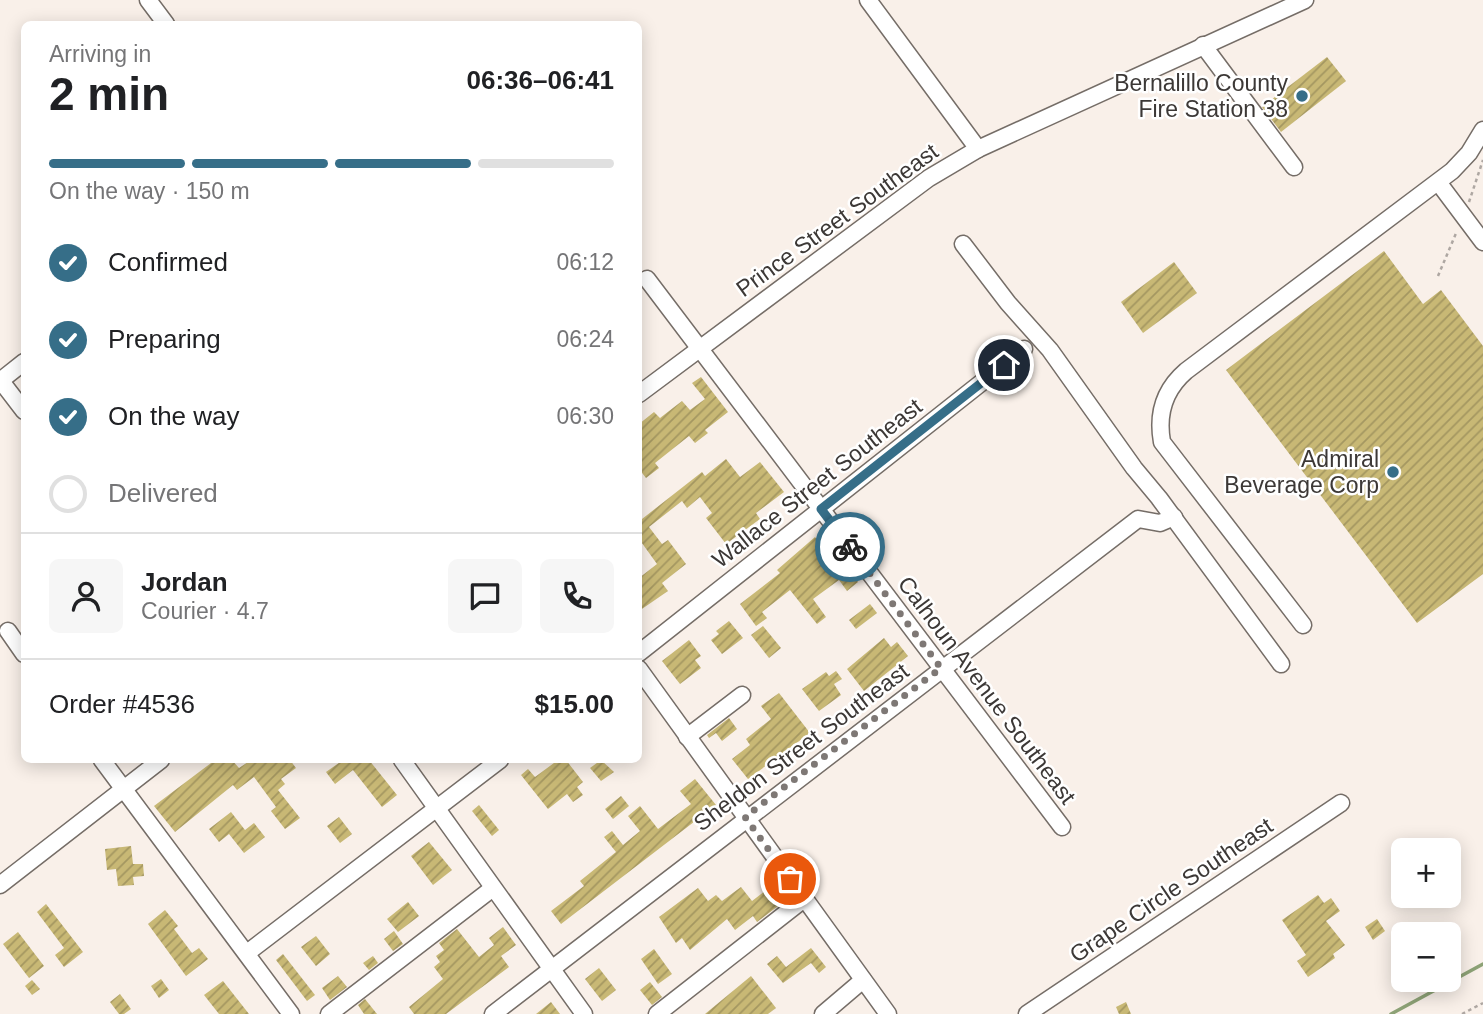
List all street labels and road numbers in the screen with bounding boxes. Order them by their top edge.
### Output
street label: Prince Street Southeast [731,138,943,302]
street label: Wallace Street Southeast [707,393,927,573]
street label: Calhoun Avenue Southeast [893,571,1082,809]
street label: Sheldon Street Southeast [688,657,914,836]
street label: Grape Circle Southeast [1065,812,1278,968]

